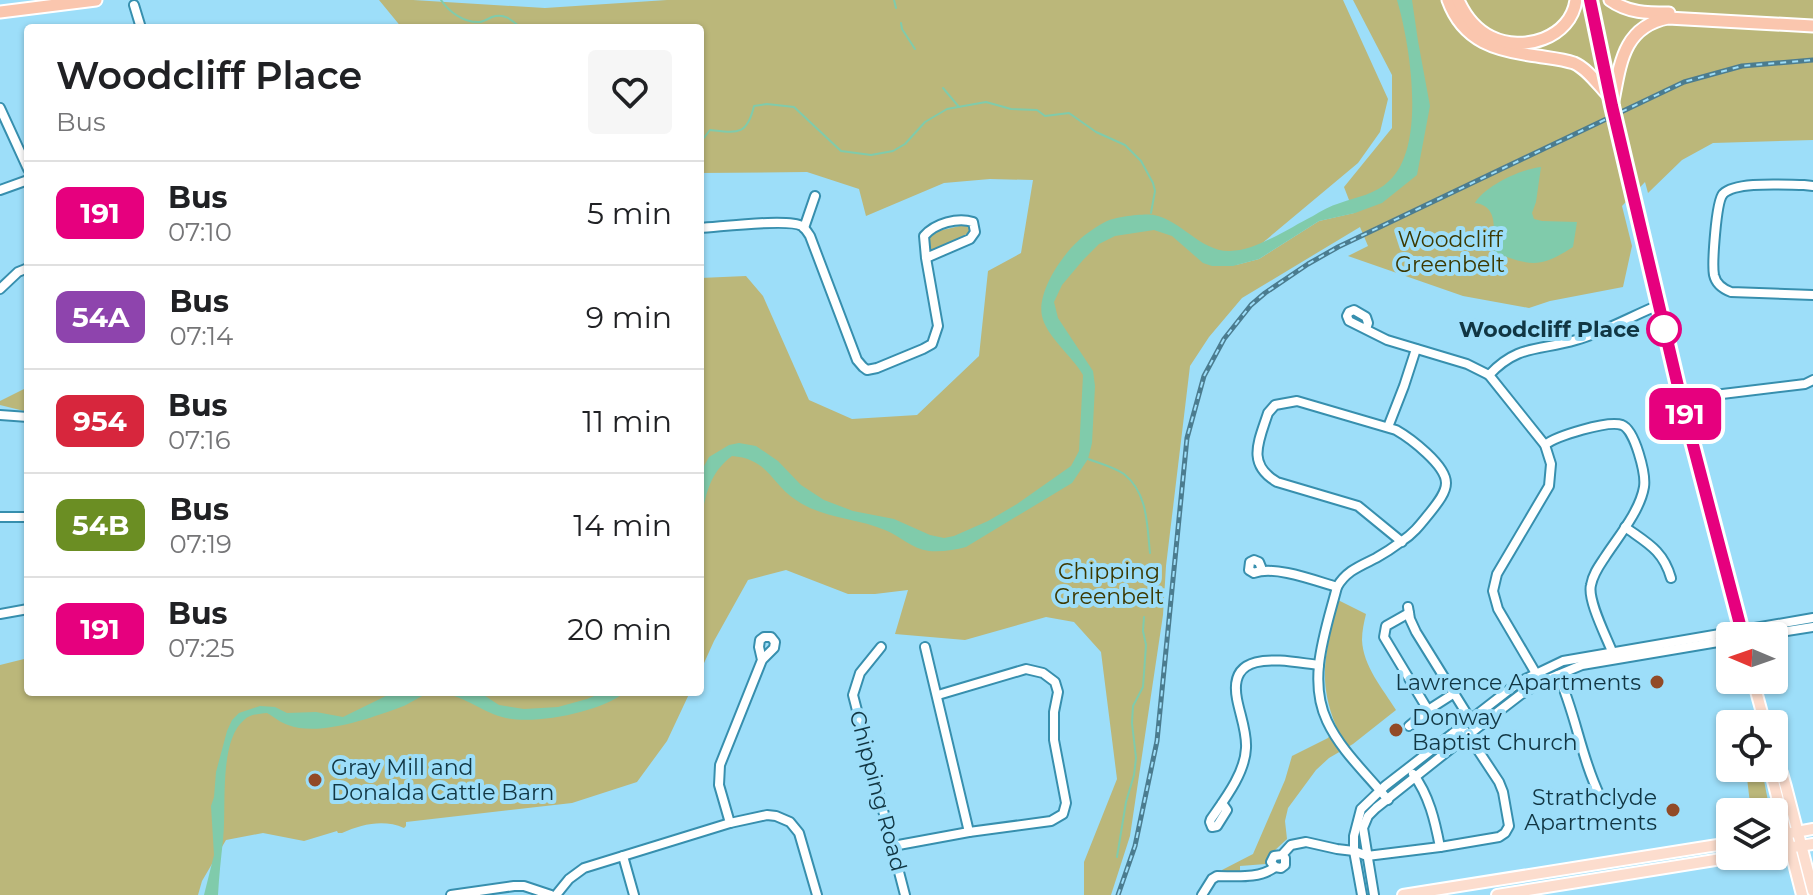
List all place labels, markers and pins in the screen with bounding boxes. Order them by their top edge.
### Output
marker: Woodcliff Place [1647,312,1681,346]
place label: Woodcliff Place [1459,316,1640,343]
place label: Lawrence Apartments [1395,669,1641,696]
marker: Lawrence Apartments [1648,673,1666,691]
place label: Donway Baptist Church [1412,704,1578,756]
marker: Donway Baptist Church [1387,721,1405,739]
place label: Gray Mill and Donalda Cattle Barn [331,754,554,806]
marker: Gray Mill and Donalda Cattle Barn [306,771,324,789]
place label: Strathclyde Apartments [1524,784,1657,836]
marker: Strathclyde Apartments [1664,801,1682,819]

